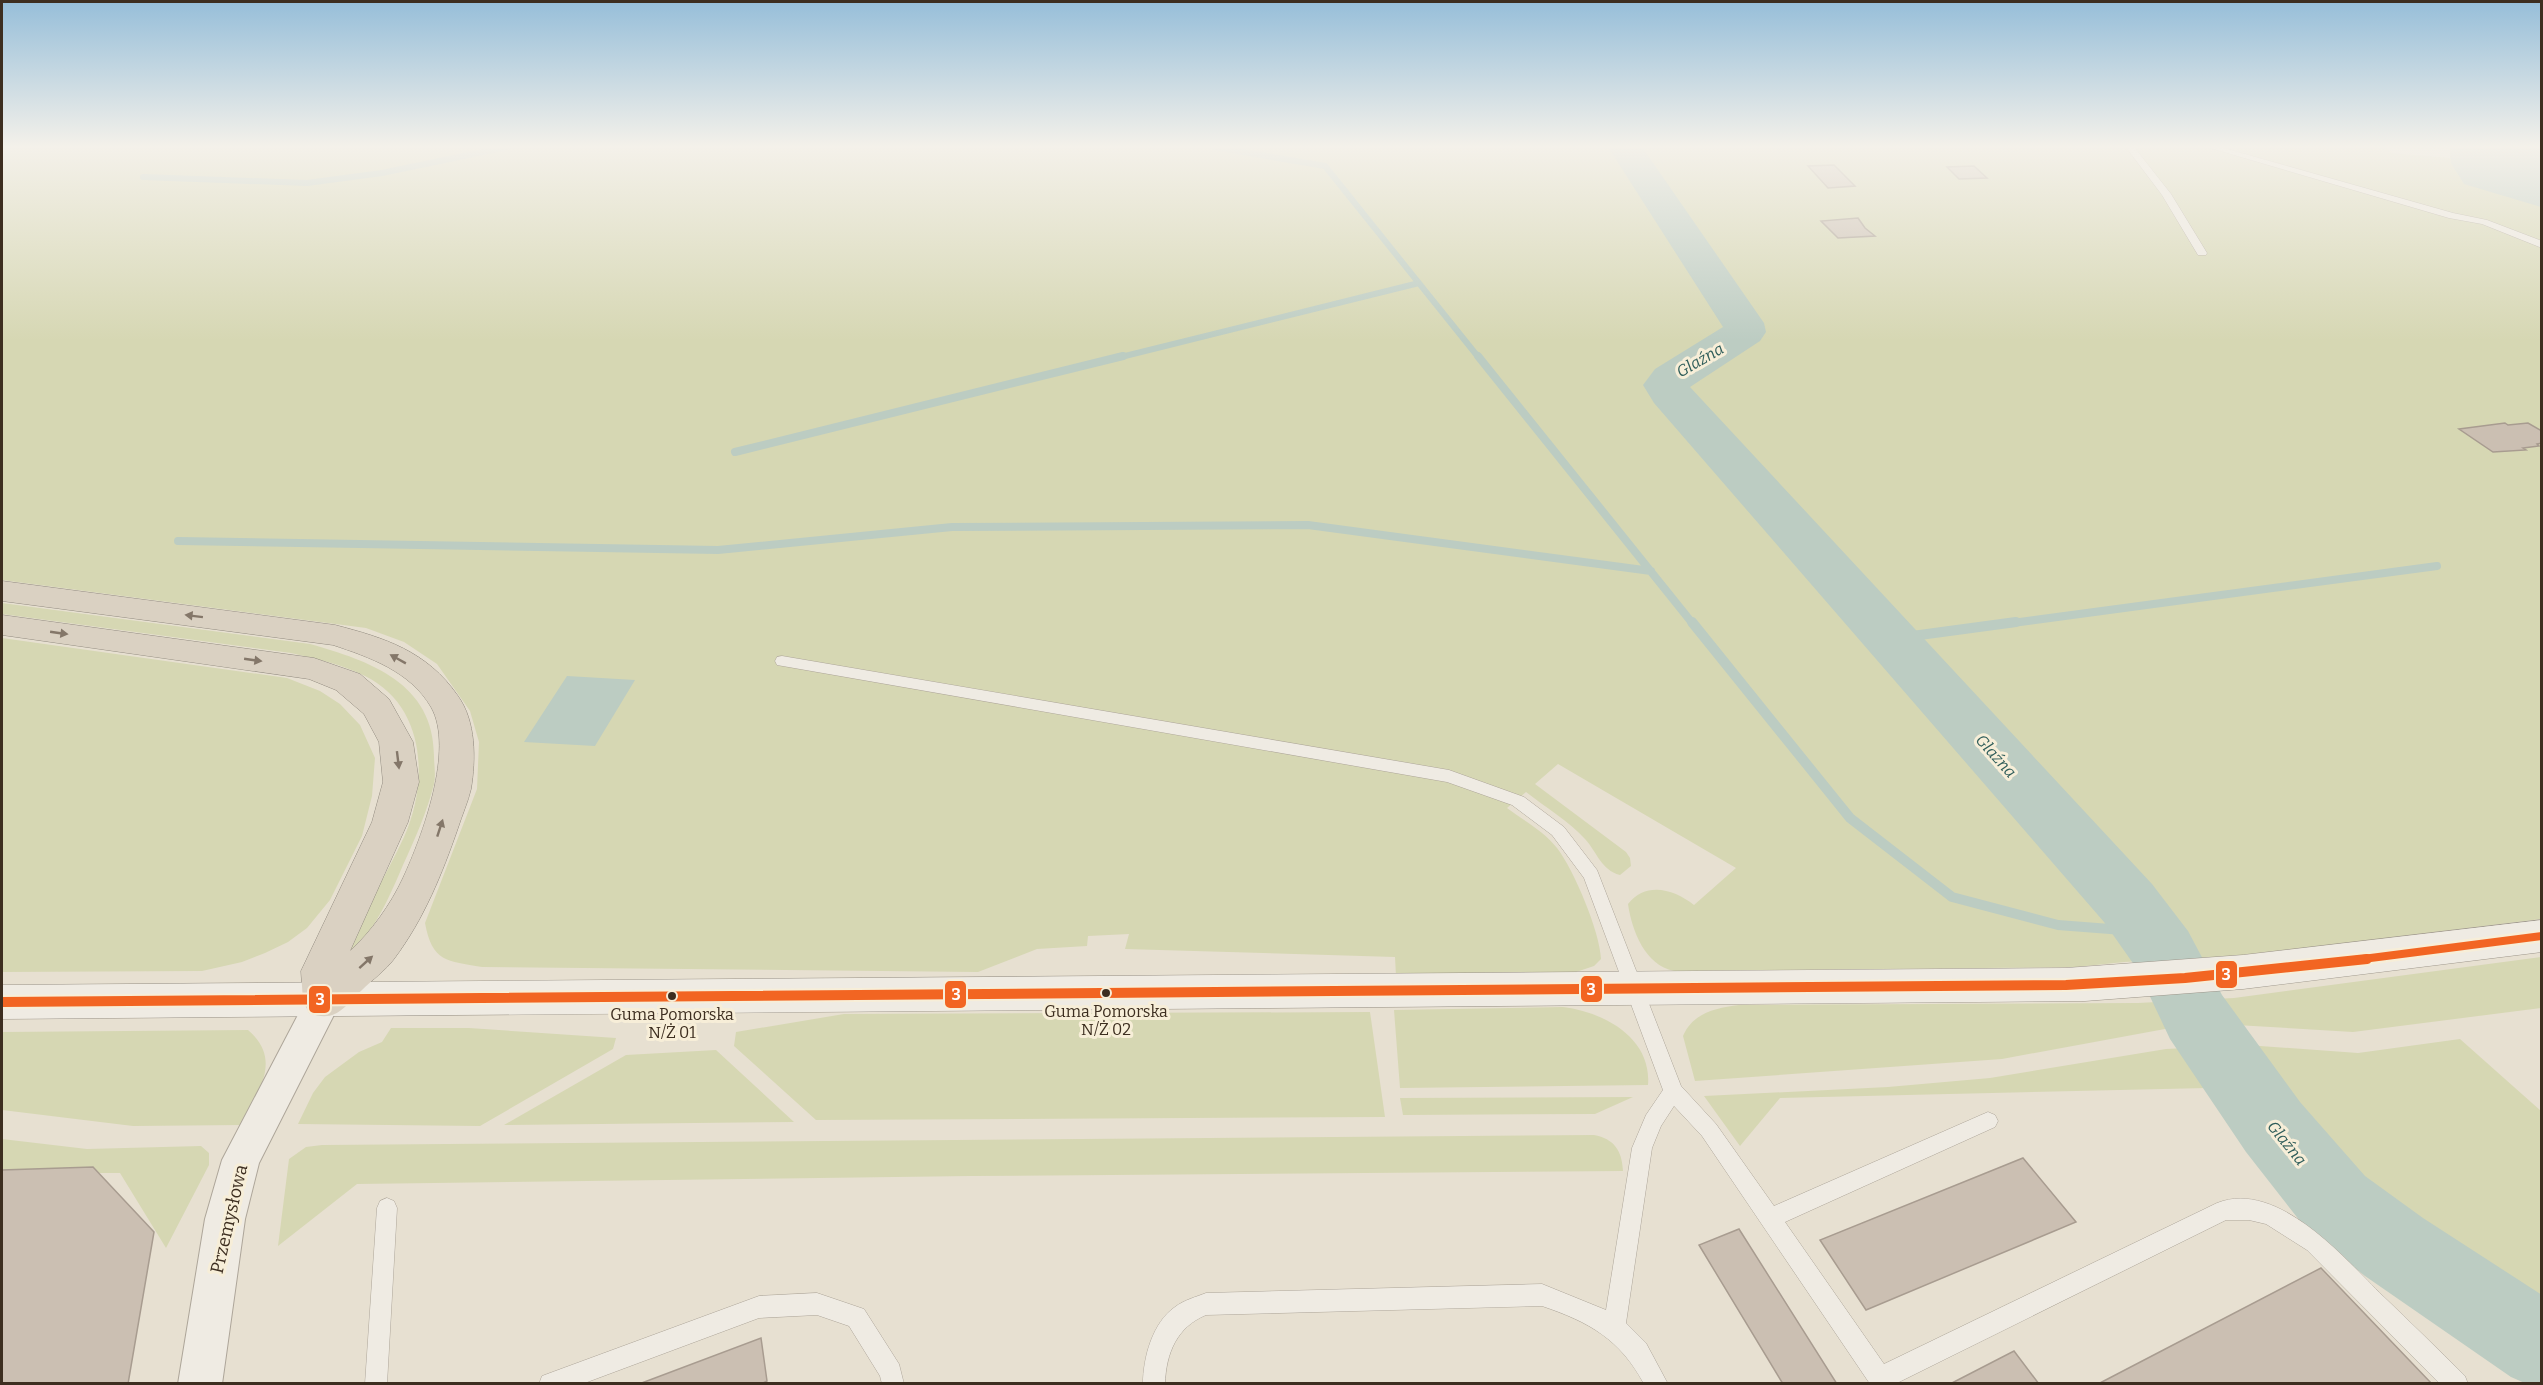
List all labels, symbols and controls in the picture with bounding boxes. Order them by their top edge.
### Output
water label: Glaźna [1673,339,1727,381]
one-way arrow [184,611,203,620]
one-way arrow [50,628,69,637]
one-way arrow [390,653,406,664]
one-way arrow [243,655,262,664]
water label: Glaźna [1972,730,2020,782]
one-way arrow [393,751,403,770]
one-way arrow [436,819,446,837]
one-way arrow [358,956,373,969]
line badge: 3 [2215,960,2238,989]
text: 3 [2221,965,2231,984]
line badge: 3 [1580,975,1603,1003]
line badge: 3 [944,980,967,1009]
text: 3 [1586,980,1596,999]
line badge: 3 [308,985,331,1014]
text: 3 [951,985,961,1004]
marker: Guma Pomorska N/Ż 02 [1100,987,1112,999]
text: 3 [315,990,325,1009]
marker: Guma Pomorska N/Ż 01 [666,990,678,1002]
place label: Guma Pomorska N/Ż 02 [1044,1002,1168,1039]
place label: Guma Pomorska N/Ż 01 [610,1005,734,1042]
water label: Glaźna [2263,1117,2311,1169]
street label: Przemysłowa [206,1162,252,1276]

